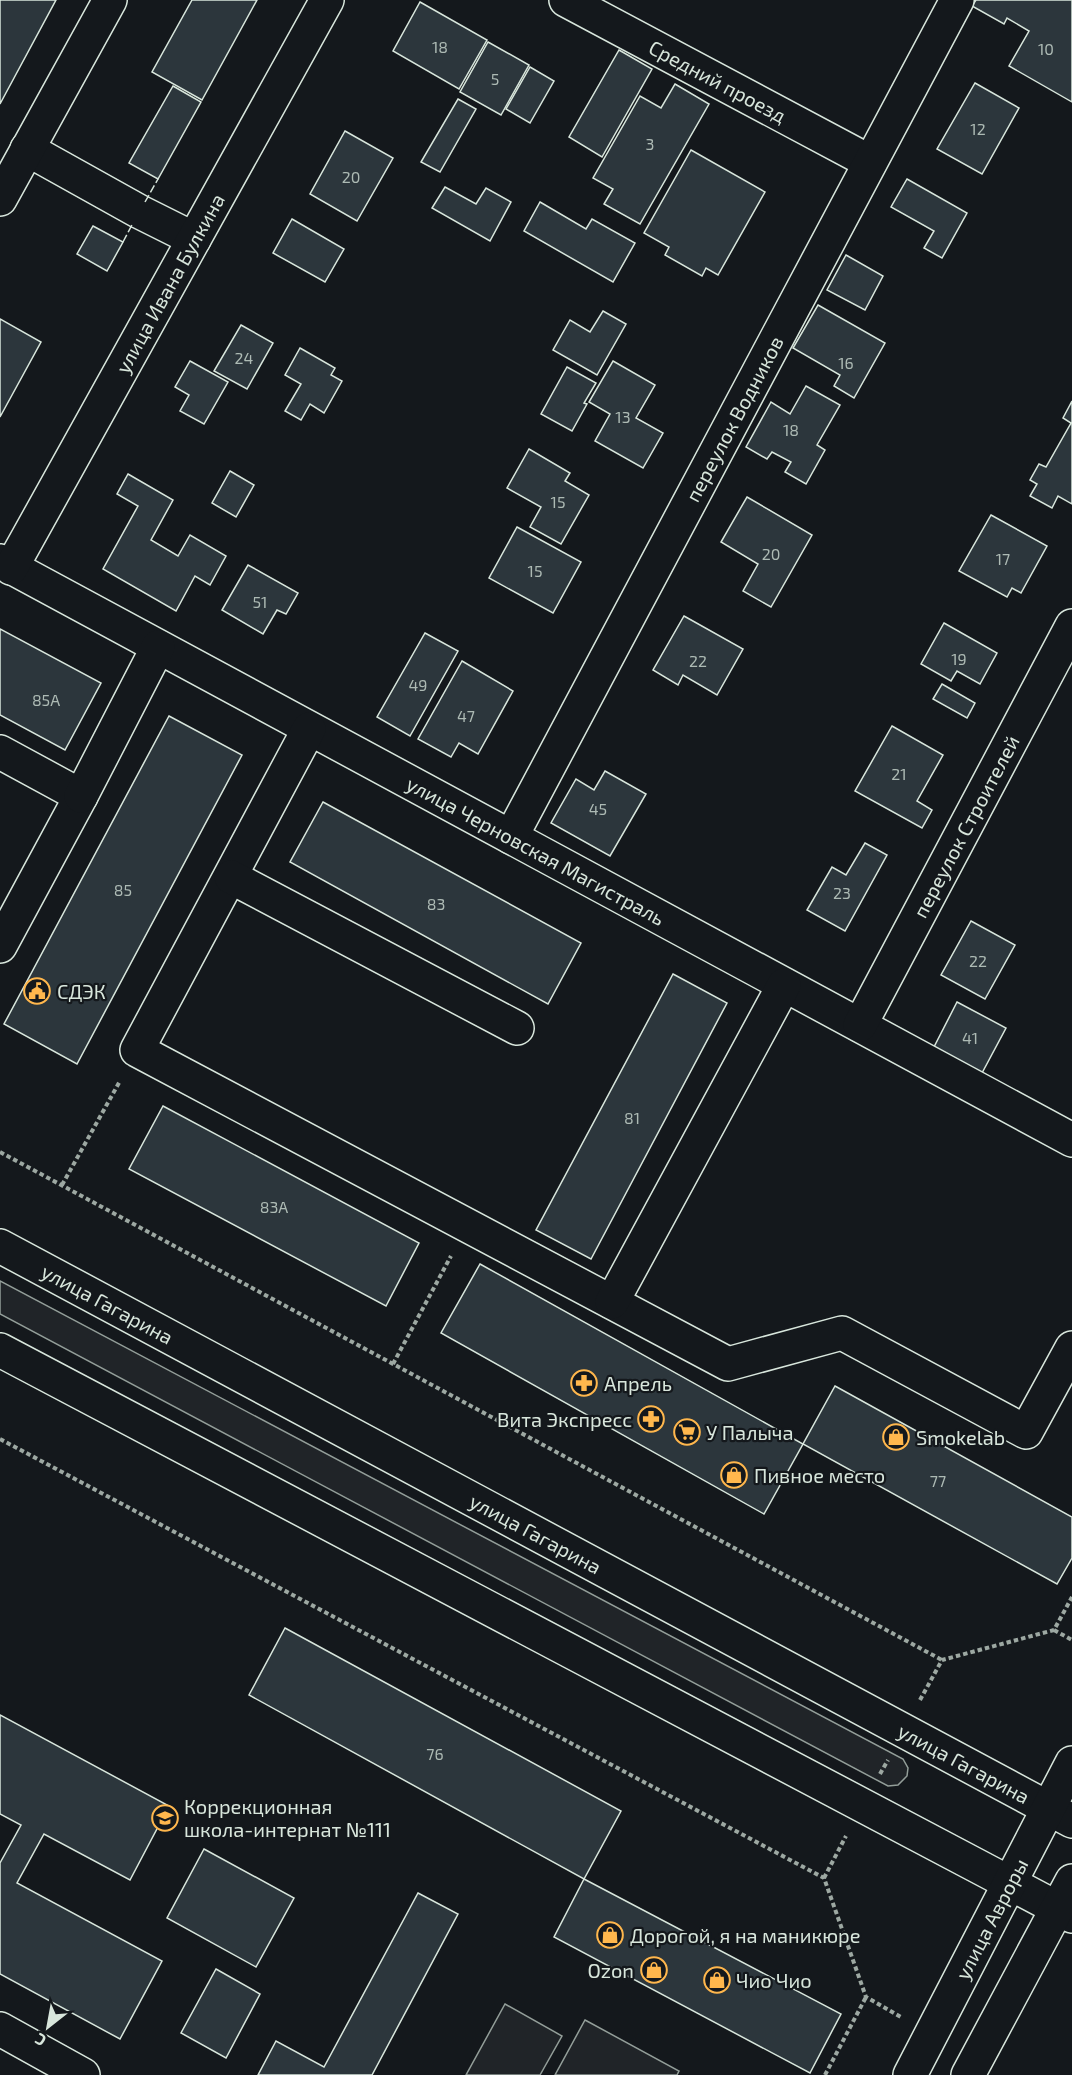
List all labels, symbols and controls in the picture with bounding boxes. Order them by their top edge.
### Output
street label: Средний проезд [645,35,791,127]
house number: 18 [432,37,448,56]
house number: 10 [1038,39,1054,58]
house number: 5 [491,69,499,88]
house number: 12 [970,119,986,138]
house number: 3 [646,134,654,153]
house number: 20 [342,167,360,186]
street label: улица Ивана Булкина [110,189,229,378]
street label: переулок Водников [680,332,788,506]
house number: 24 [235,348,254,367]
house number: 16 [838,353,854,372]
house number: 13 [615,407,631,426]
house number: 18 [783,420,799,439]
house number: 15 [551,492,565,511]
house number: 20 [762,544,780,563]
house number: 17 [996,549,1010,568]
house number: 15 [528,561,542,580]
house number: 51 [253,592,267,611]
house number: 19 [951,649,967,668]
house number: 22 [689,651,707,670]
house number: 49 [409,675,428,694]
house number: 85А [32,690,60,709]
house number: 47 [457,706,475,725]
street label: переулок Строителей [907,731,1024,922]
house number: 21 [891,764,907,783]
street label: улица Черновская Магистраль [402,771,669,930]
house number: 45 [589,799,607,818]
house number: 85 [114,880,132,899]
house number: 23 [833,883,851,902]
house number: 83 [427,894,445,913]
house number: 22 [969,951,987,970]
public building icon: СДЭК [22,976,52,1006]
place label: СДЭК [57,979,106,1003]
house number: 41 [962,1028,978,1047]
house number: 81 [624,1108,640,1127]
house number: 83А [260,1197,288,1216]
street label: улица Гагарина [37,1259,177,1349]
pharmacy icon: Апрель [569,1368,599,1398]
place label: Апрель [604,1371,672,1395]
pharmacy icon: Вита Экспресс [636,1404,666,1434]
place label: Вита Экспресс [497,1407,632,1431]
supermarket icon: У Палыча [672,1417,702,1447]
place label: У Палыча [706,1420,793,1444]
shop icon: Smokelab [881,1422,911,1452]
place label: Smokelab [916,1425,1005,1449]
shop icon: Пивное место [719,1460,749,1490]
place label: Пивное место [754,1463,885,1487]
house number: 77 [930,1471,946,1490]
street label: улица Гагарина [465,1488,606,1578]
street label: улица Гагарина [894,1718,1034,1808]
house number: 76 [426,1744,444,1763]
place label: Коррекционная школа-интернат №111 [184,1794,391,1841]
school or university icon: Коррекционная школа-интернат №111 [150,1803,180,1833]
street label: улица Авроры [950,1854,1032,1984]
shop icon: Дорогой, я на маникюре [595,1920,625,1950]
place label: Дорогой, я на маникюре [630,1923,861,1947]
shop icon: Ozon [639,1955,669,1985]
place label: Ozon [587,1958,634,1982]
shop icon: Чио Чио [702,1965,732,1995]
place label: Чио Чио [736,1968,812,1992]
north arrow [18,1997,78,2057]
text: С [31,2030,49,2051]

